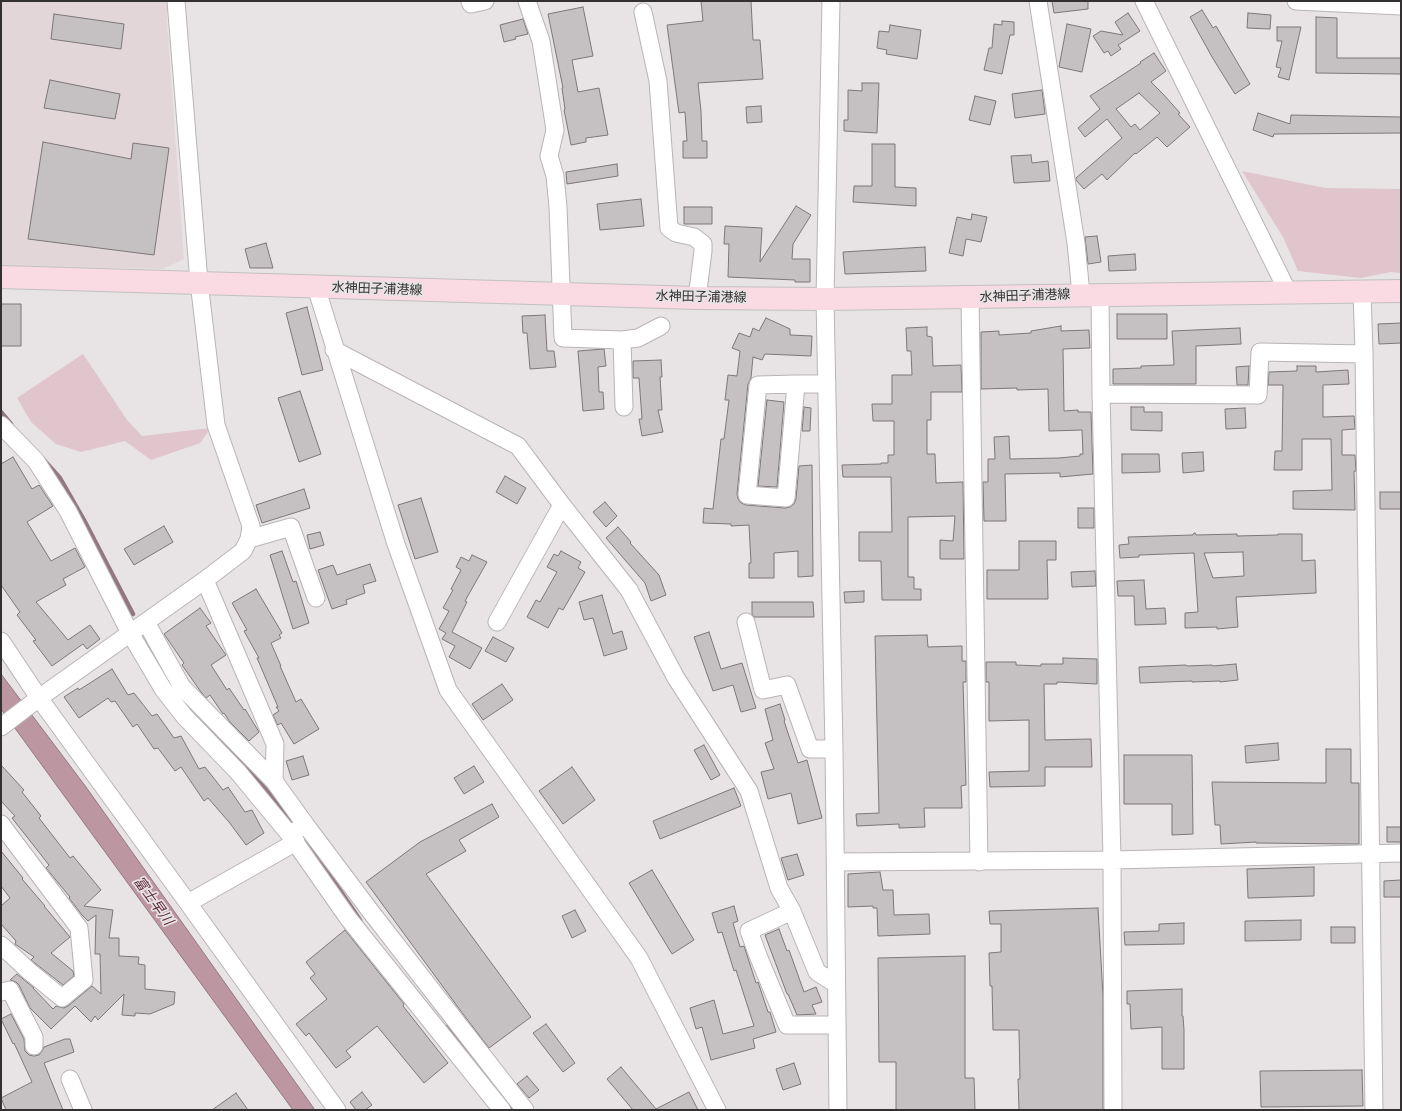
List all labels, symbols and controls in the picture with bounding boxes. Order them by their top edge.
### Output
street label: 水神田子浦港線 [331,280,423,298]
street label: 水神田子浦港線 [979,287,1071,305]
street label: 水神田子浦港線 [655,288,747,306]
water label: 富士早川 [130,873,176,929]

